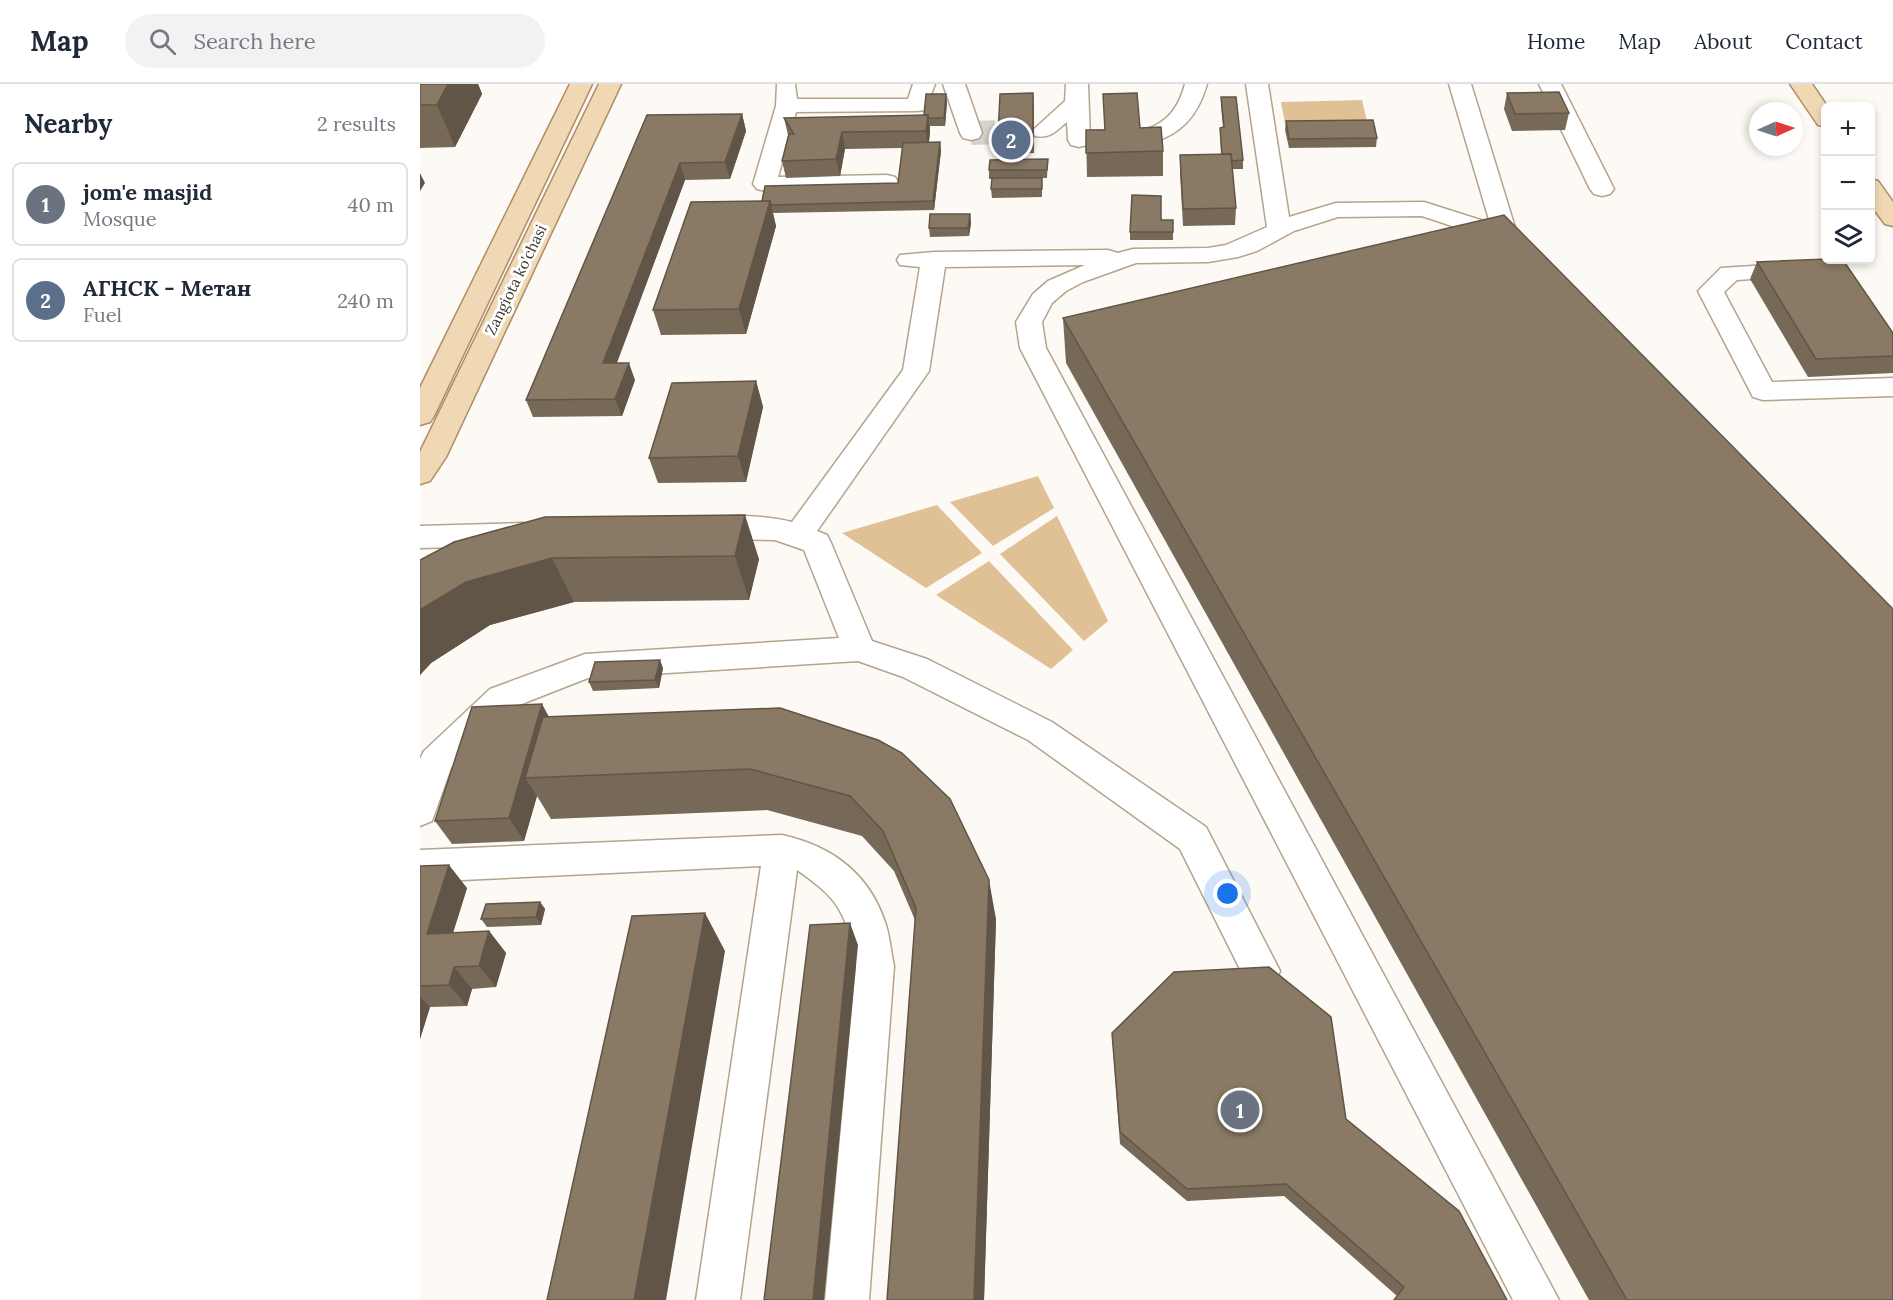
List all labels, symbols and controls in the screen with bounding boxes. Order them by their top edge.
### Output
search box [125,14,545,68]
text: Map [30,23,89,59]
icon: search [146,25,179,58]
text: Search here [194,27,316,55]
text: Home [1527,28,1585,55]
text: Map [1618,28,1661,55]
text: About [1694,28,1752,55]
text: Contact [1785,28,1863,55]
north arrow [1749,102,1803,156]
map controls [1821,102,1875,264]
button: + [1821,102,1875,156]
text: Nearby [24,107,112,140]
text: 2 results [317,111,396,136]
pin: 2 [992,118,1030,162]
button: − [1821,156,1875,210]
text: jom'e masjid [83,178,212,206]
text: 1 [41,192,50,217]
text: 40 m [348,192,394,217]
text: Mosque [83,206,156,231]
button: layers [1821,210,1875,264]
street label: Zangiota ko'chasi [481,222,550,338]
text: АГНСК - Метан [83,274,251,302]
text: 2 [40,288,51,313]
text: 240 m [337,288,394,313]
text: Fuel [83,302,122,327]
your location [1213,879,1242,908]
pin: 1 [1220,1088,1260,1132]

